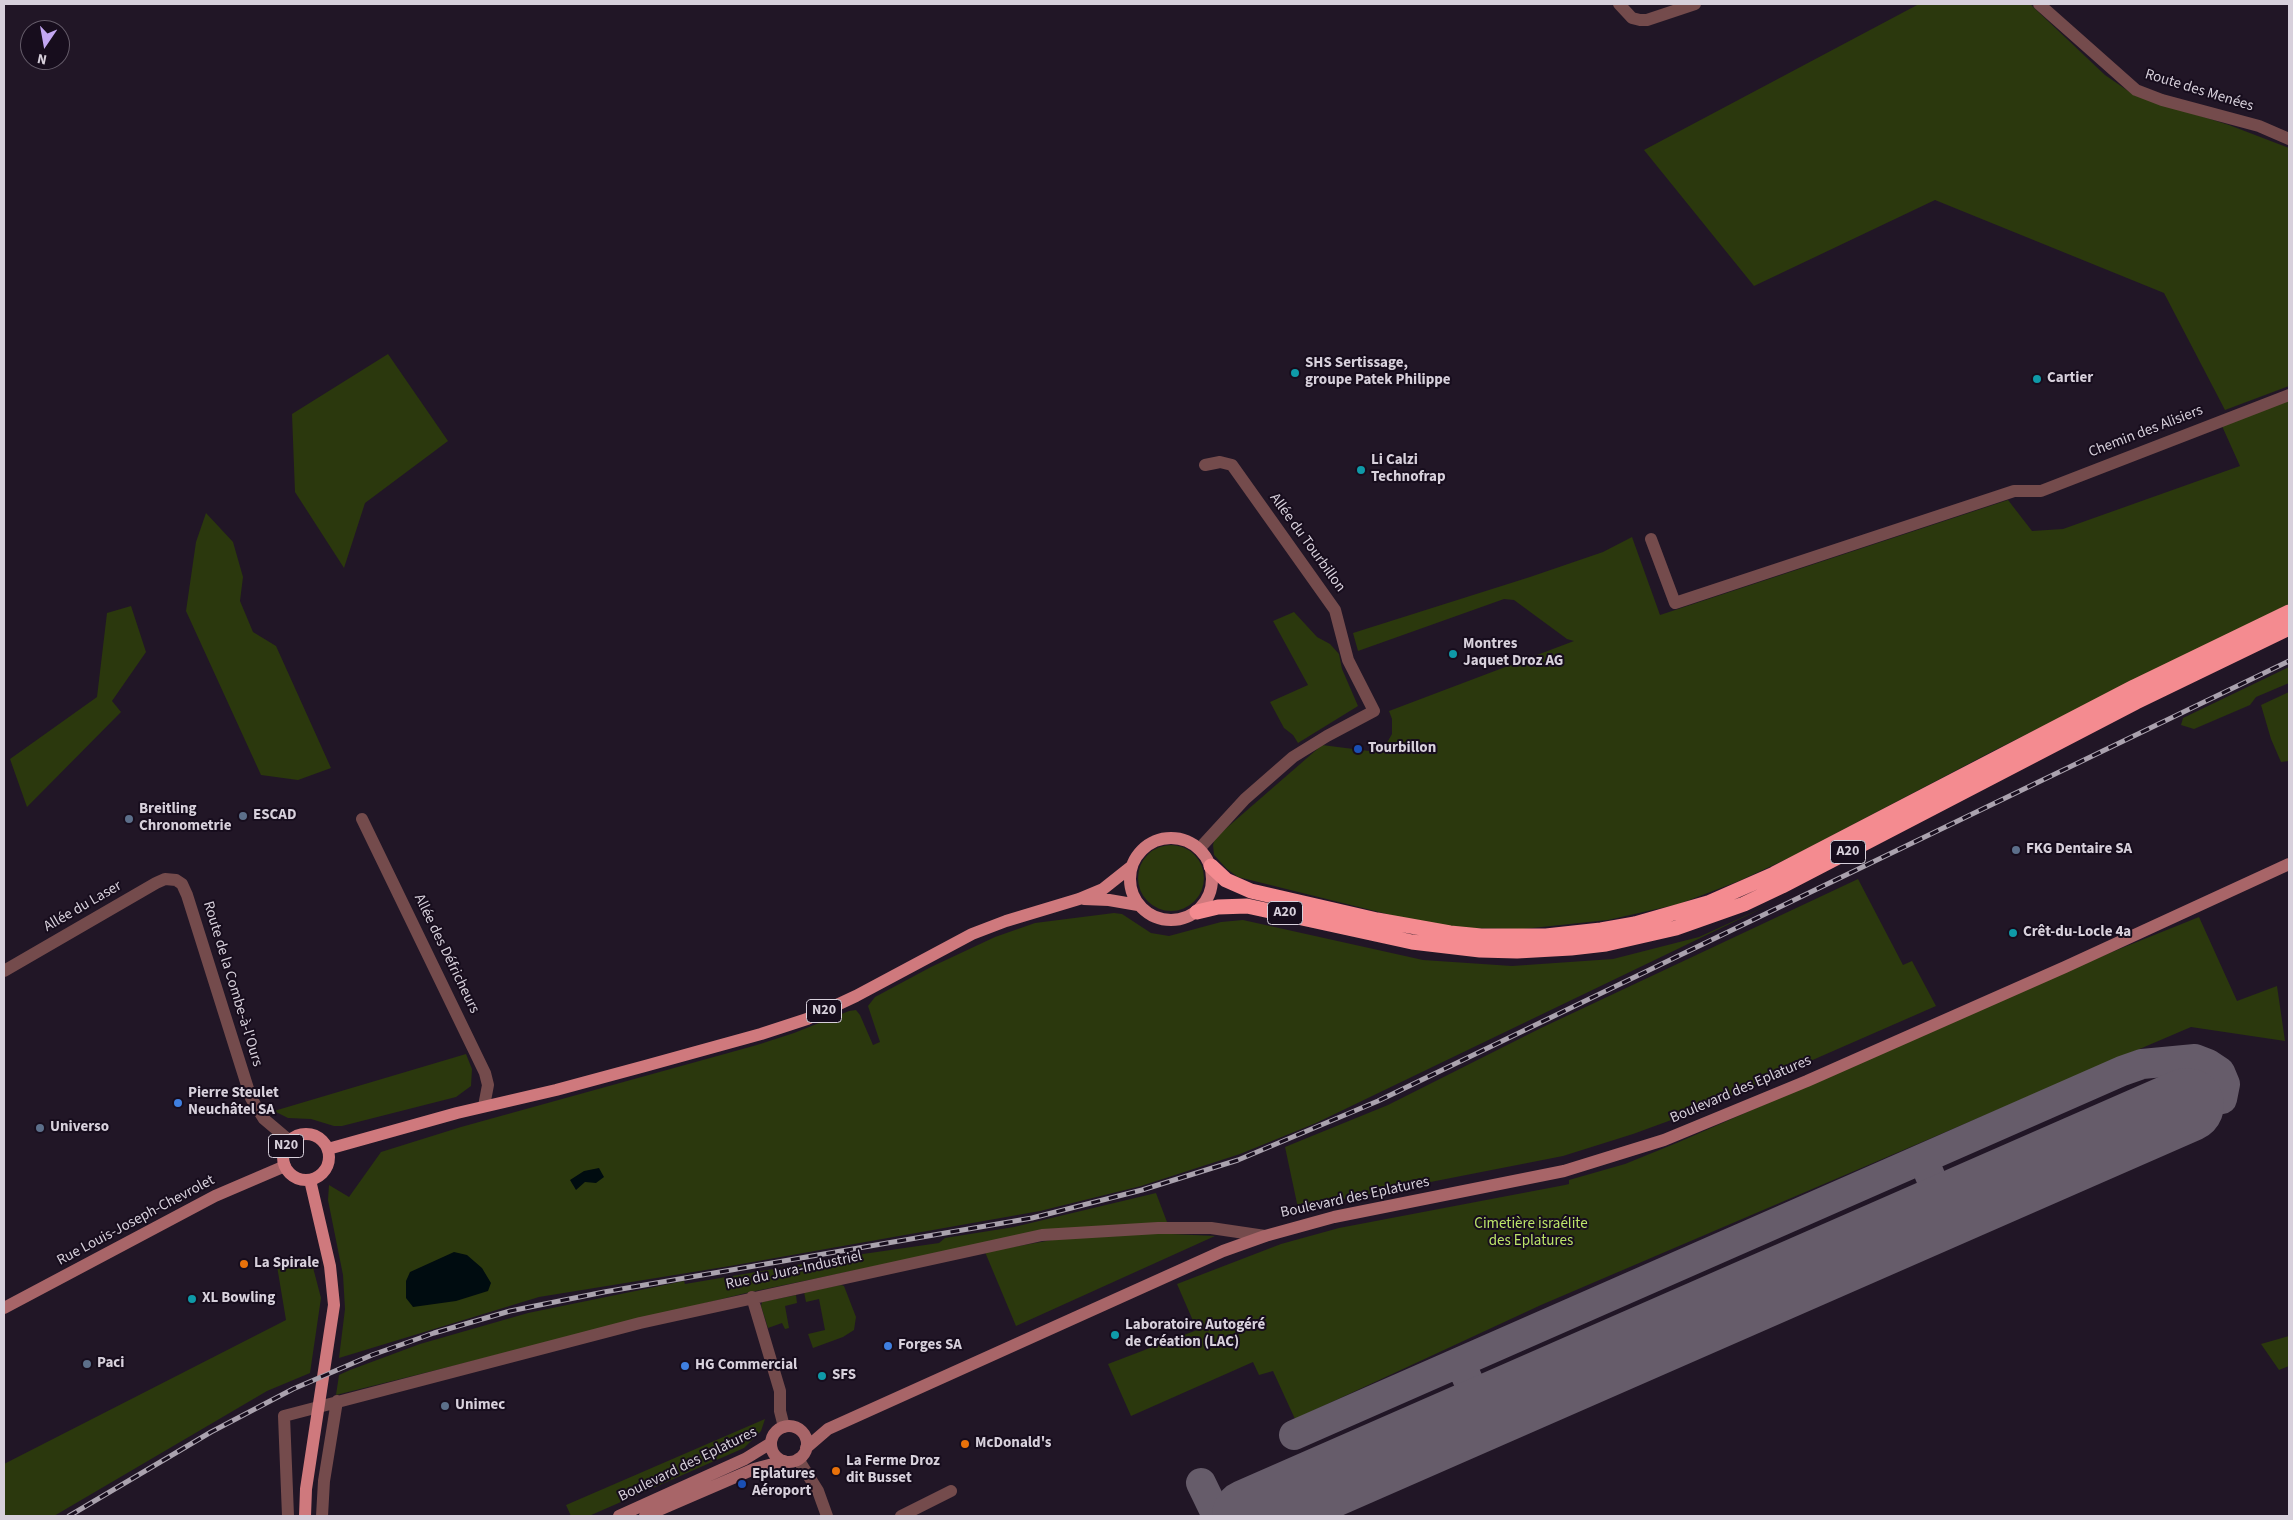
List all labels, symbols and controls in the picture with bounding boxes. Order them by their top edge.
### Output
north arrow [20,20,70,70]
text: N [35,48,49,69]
street label: Route des Menées [2142,66,2256,116]
place label: SHS Sertissage, groupe Patek Philippe [1305,355,1451,390]
marker: SHS Sertissage, groupe Patek Philippe [1289,367,1301,379]
place label: Cartier [2047,370,2093,388]
marker: Cartier [2031,373,2043,385]
street label: Chemin des Alisiers [2086,402,2206,462]
place label: Li Calzi Technofrap [1371,452,1446,487]
marker: Li Calzi Technofrap [1355,464,1367,476]
street label: Allée du Tourbillon [1265,490,1349,596]
place label: Montres Jaquet Droz AG [1463,636,1563,671]
marker: Montres Jaquet Droz AG [1447,648,1459,660]
place label: Tourbillon [1368,740,1436,758]
marker: Tourbillon [1352,743,1364,755]
place label: Breitling Chronometrie [139,801,231,836]
place label: ESCAD [253,807,296,825]
marker: ESCAD [237,810,249,822]
marker: Breitling Chronometrie [123,813,135,825]
road number: A20 [1830,840,1866,864]
place label: FKG Dentaire SA [2026,841,2132,859]
marker: FKG Dentaire SA [2010,844,2022,856]
street label: Allée du Laser [41,877,125,937]
street label: Allée des Défricheurs [409,891,483,1017]
street label: Route de la Combe-à-l'Ours [198,899,266,1069]
road number: A20 [1268,901,1302,924]
place label: Crêt-du-Locle 4a [2023,924,2131,942]
marker: Crêt-du-Locle 4a [2007,927,2019,939]
road number: N20 [806,999,842,1022]
street label: Boulevard des Eplatures [1668,1052,1814,1128]
place label: Pierre Steulet Neuchâtel SA [188,1085,279,1120]
marker: Pierre Steulet Neuchâtel SA [172,1097,184,1109]
place label: Universo [50,1119,109,1137]
marker: Universo [34,1122,46,1134]
road number: N20 [268,1134,304,1158]
street label: Rue Louis-Joseph-Chevrolet [54,1172,218,1270]
street label: Boulevard des Eplatures [1279,1173,1431,1223]
park label: Cimetière israélite des Eplatures [1474,1216,1588,1251]
street label: Rue du Jura-Industriel [724,1248,864,1294]
place label: La Spirale [254,1255,319,1273]
marker: La Spirale [238,1258,250,1270]
place label: XL Bowling [202,1290,275,1308]
marker: XL Bowling [186,1293,198,1305]
place label: Laboratoire Autogéré de Création (LAC) [1125,1317,1265,1352]
marker: Laboratoire Autogéré de Création (LAC) [1109,1329,1121,1341]
place label: Forges SA [898,1337,962,1355]
marker: Forges SA [882,1340,894,1352]
place label: Paci [97,1355,125,1373]
place label: HG Commercial [695,1357,797,1375]
marker: Paci [81,1358,93,1370]
marker: HG Commercial [679,1360,691,1372]
place label: SFS [832,1367,856,1385]
marker: SFS [816,1370,828,1382]
place label: Unimec [455,1397,505,1415]
marker: Unimec [439,1400,451,1412]
street label: Boulevard des Eplatures [616,1424,760,1506]
place label: McDonald's [975,1435,1052,1453]
marker: McDonald's [959,1438,971,1450]
place label: La Ferme Droz dit Busset [846,1453,940,1488]
marker: La Ferme Droz dit Busset [830,1465,842,1477]
place label: Eplatures Aéroport [752,1466,815,1501]
marker: Eplatures Aéroport [736,1478,748,1490]

